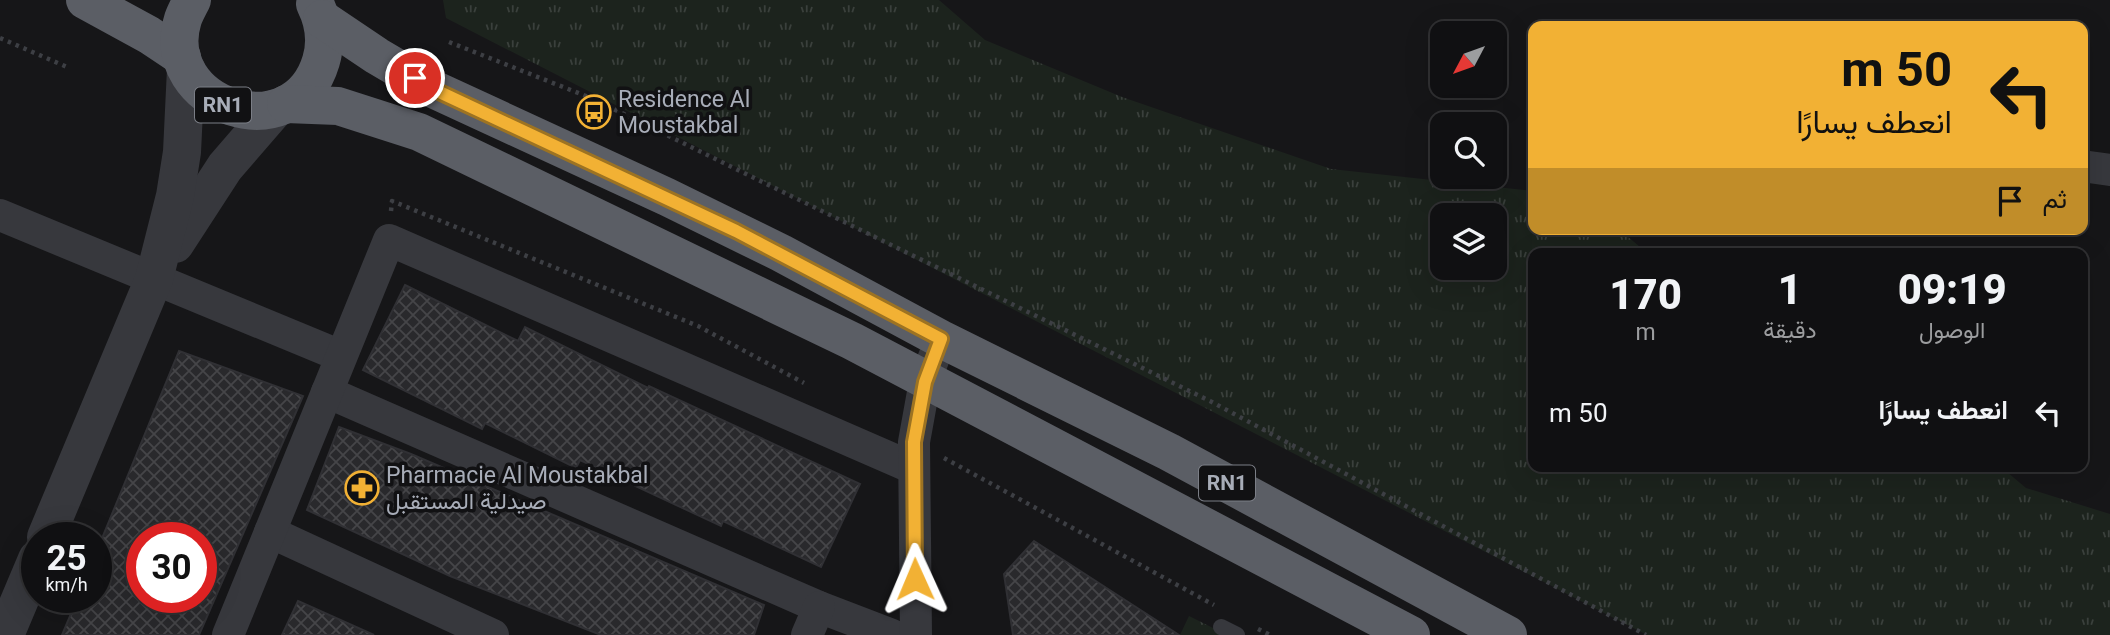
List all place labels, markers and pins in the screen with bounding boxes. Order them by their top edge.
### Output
pin [385,48,445,108]
place label: Residence Al Moustakbal [618,86,750,139]
bus stop icon: Residence Al Moustakbal [575,93,613,131]
place label: Pharmacie Al Moustakbal صيدلية المستقبل [386,462,648,515]
pharmacy icon: Pharmacie Al Moustakbal صيدلية المستقبل [343,469,381,507]

